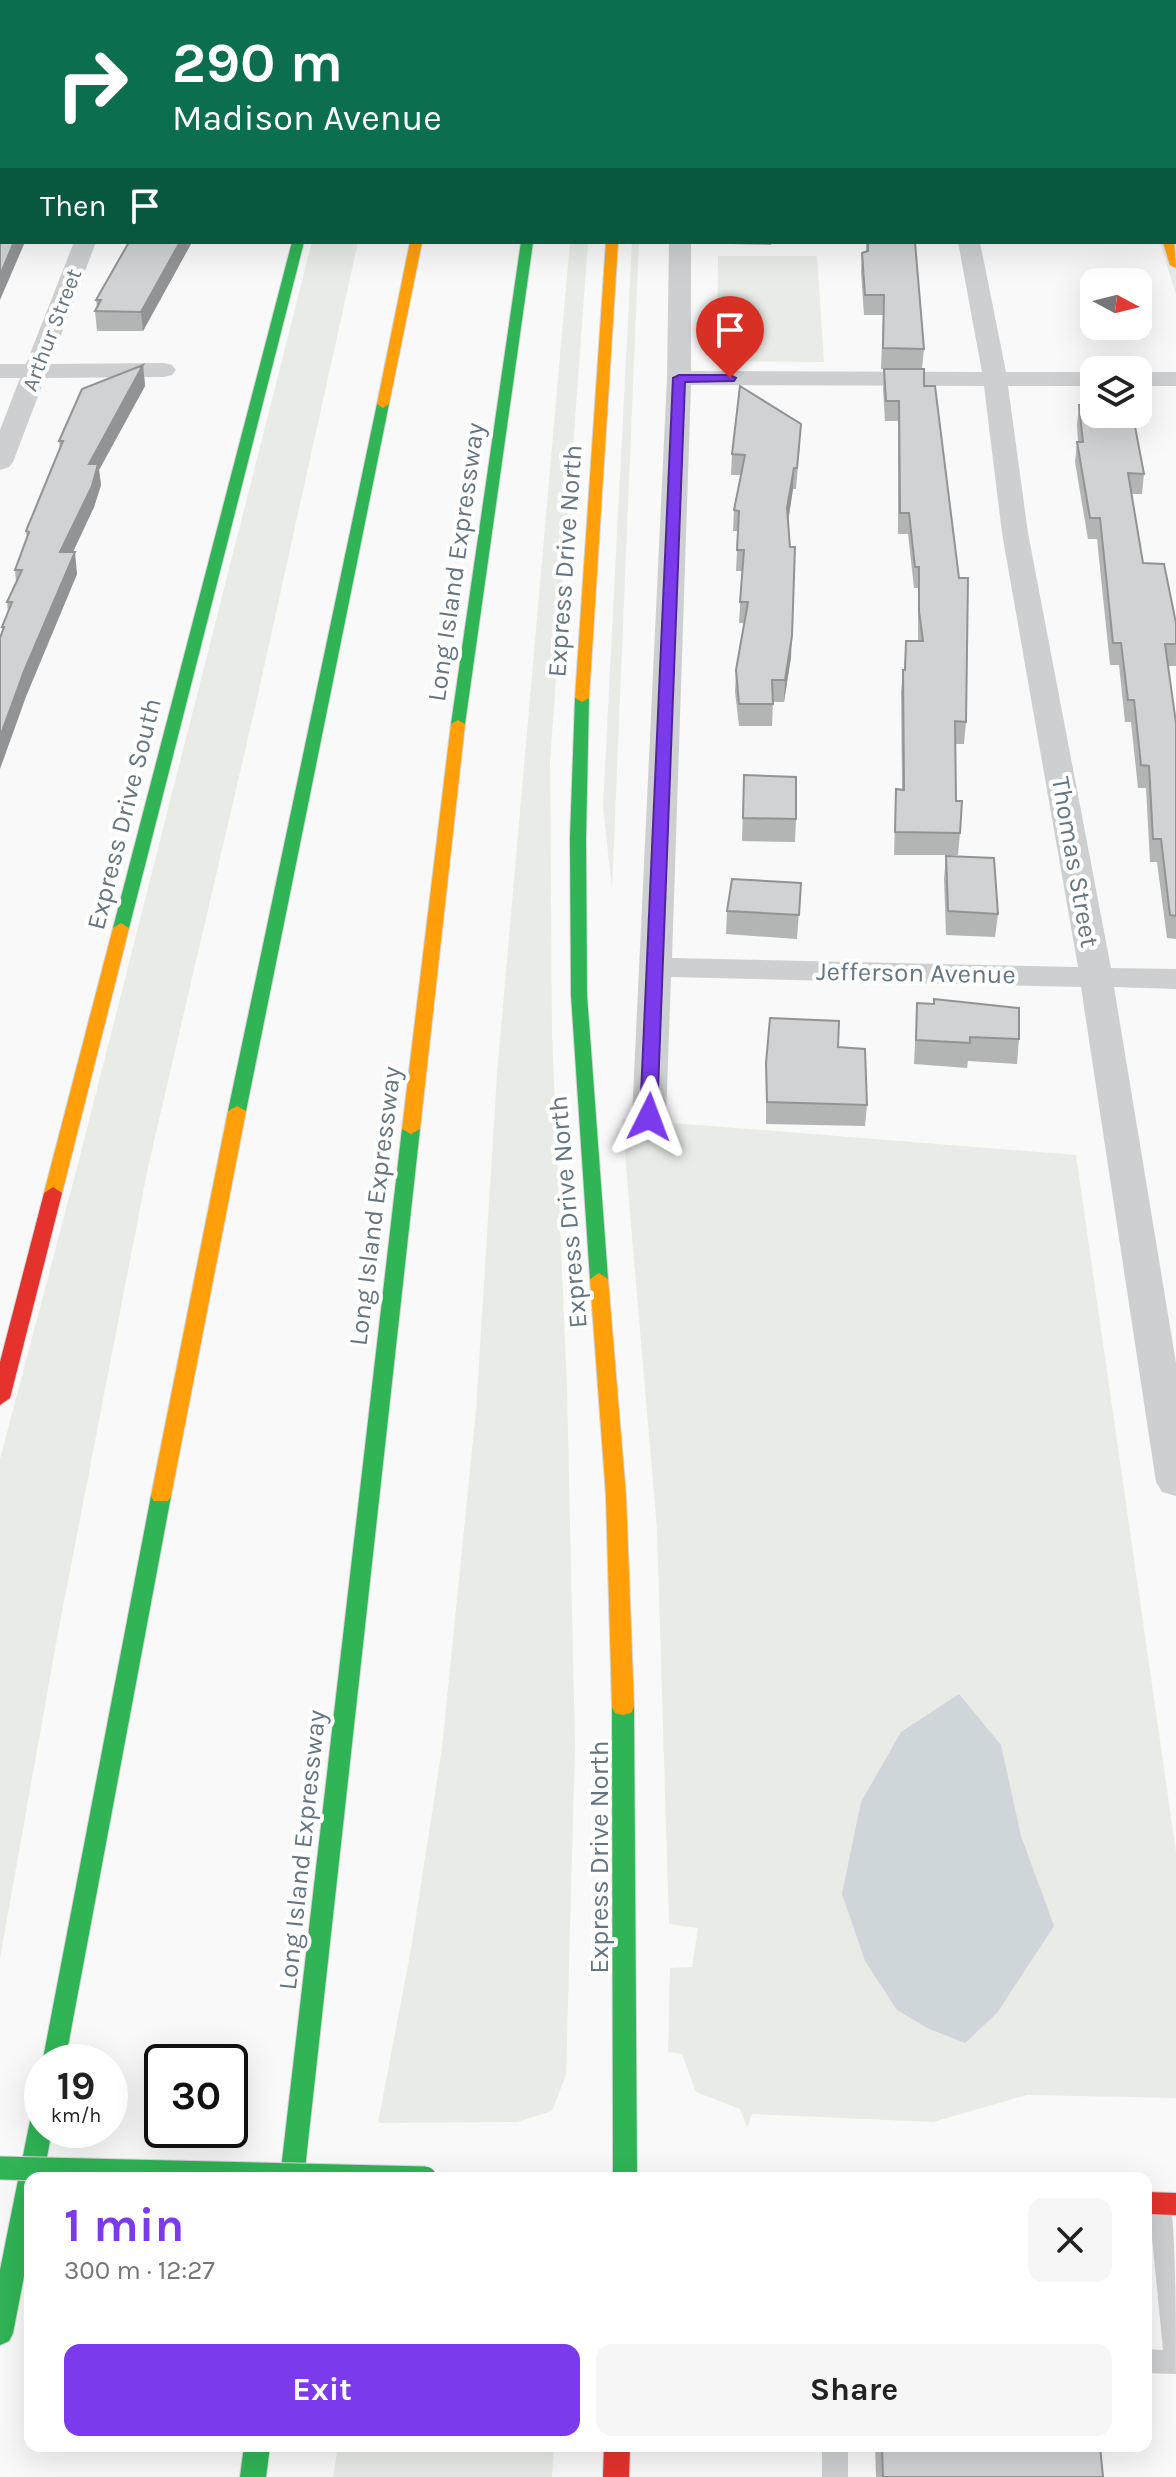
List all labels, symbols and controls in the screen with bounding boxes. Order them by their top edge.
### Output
text: 290 m [172,30,343,95]
icon: right [40,32,144,136]
text: Madison Avenue [172,97,442,139]
icon: arrive [123,184,167,228]
text: Then [40,188,107,224]
street label: Arthur Street [17,265,87,395]
north arrow [1080,268,1152,340]
map controls [1080,268,1152,428]
pin [696,296,764,378]
icon: arrive [708,308,752,352]
button: layers [1080,356,1152,428]
street label: Long Island Expressway [421,421,491,703]
street label: Express Drive North [541,444,589,678]
street label: Express Drive South [80,695,168,933]
street label: Thomas Street [1045,774,1105,950]
street label: Jefferson Avenue [816,956,1016,990]
street label: Long Island Expressway [342,1065,408,1347]
position arrow [607,1075,691,1159]
street label: Express Drive North [542,1095,594,1329]
street label: Long Island Expressway [272,1709,332,1991]
street label: Express Drive North [584,1740,615,1974]
speed limit sign: 30 [144,2044,248,2148]
text: 19 [57,2062,95,2109]
text: km/h [51,2104,101,2127]
text: 1 min [64,2197,184,2253]
button: close [1028,2198,1112,2282]
text: 300 m · 12:27 [64,2255,215,2286]
button: Exit [64,2344,580,2436]
button: Share [596,2344,1112,2436]

